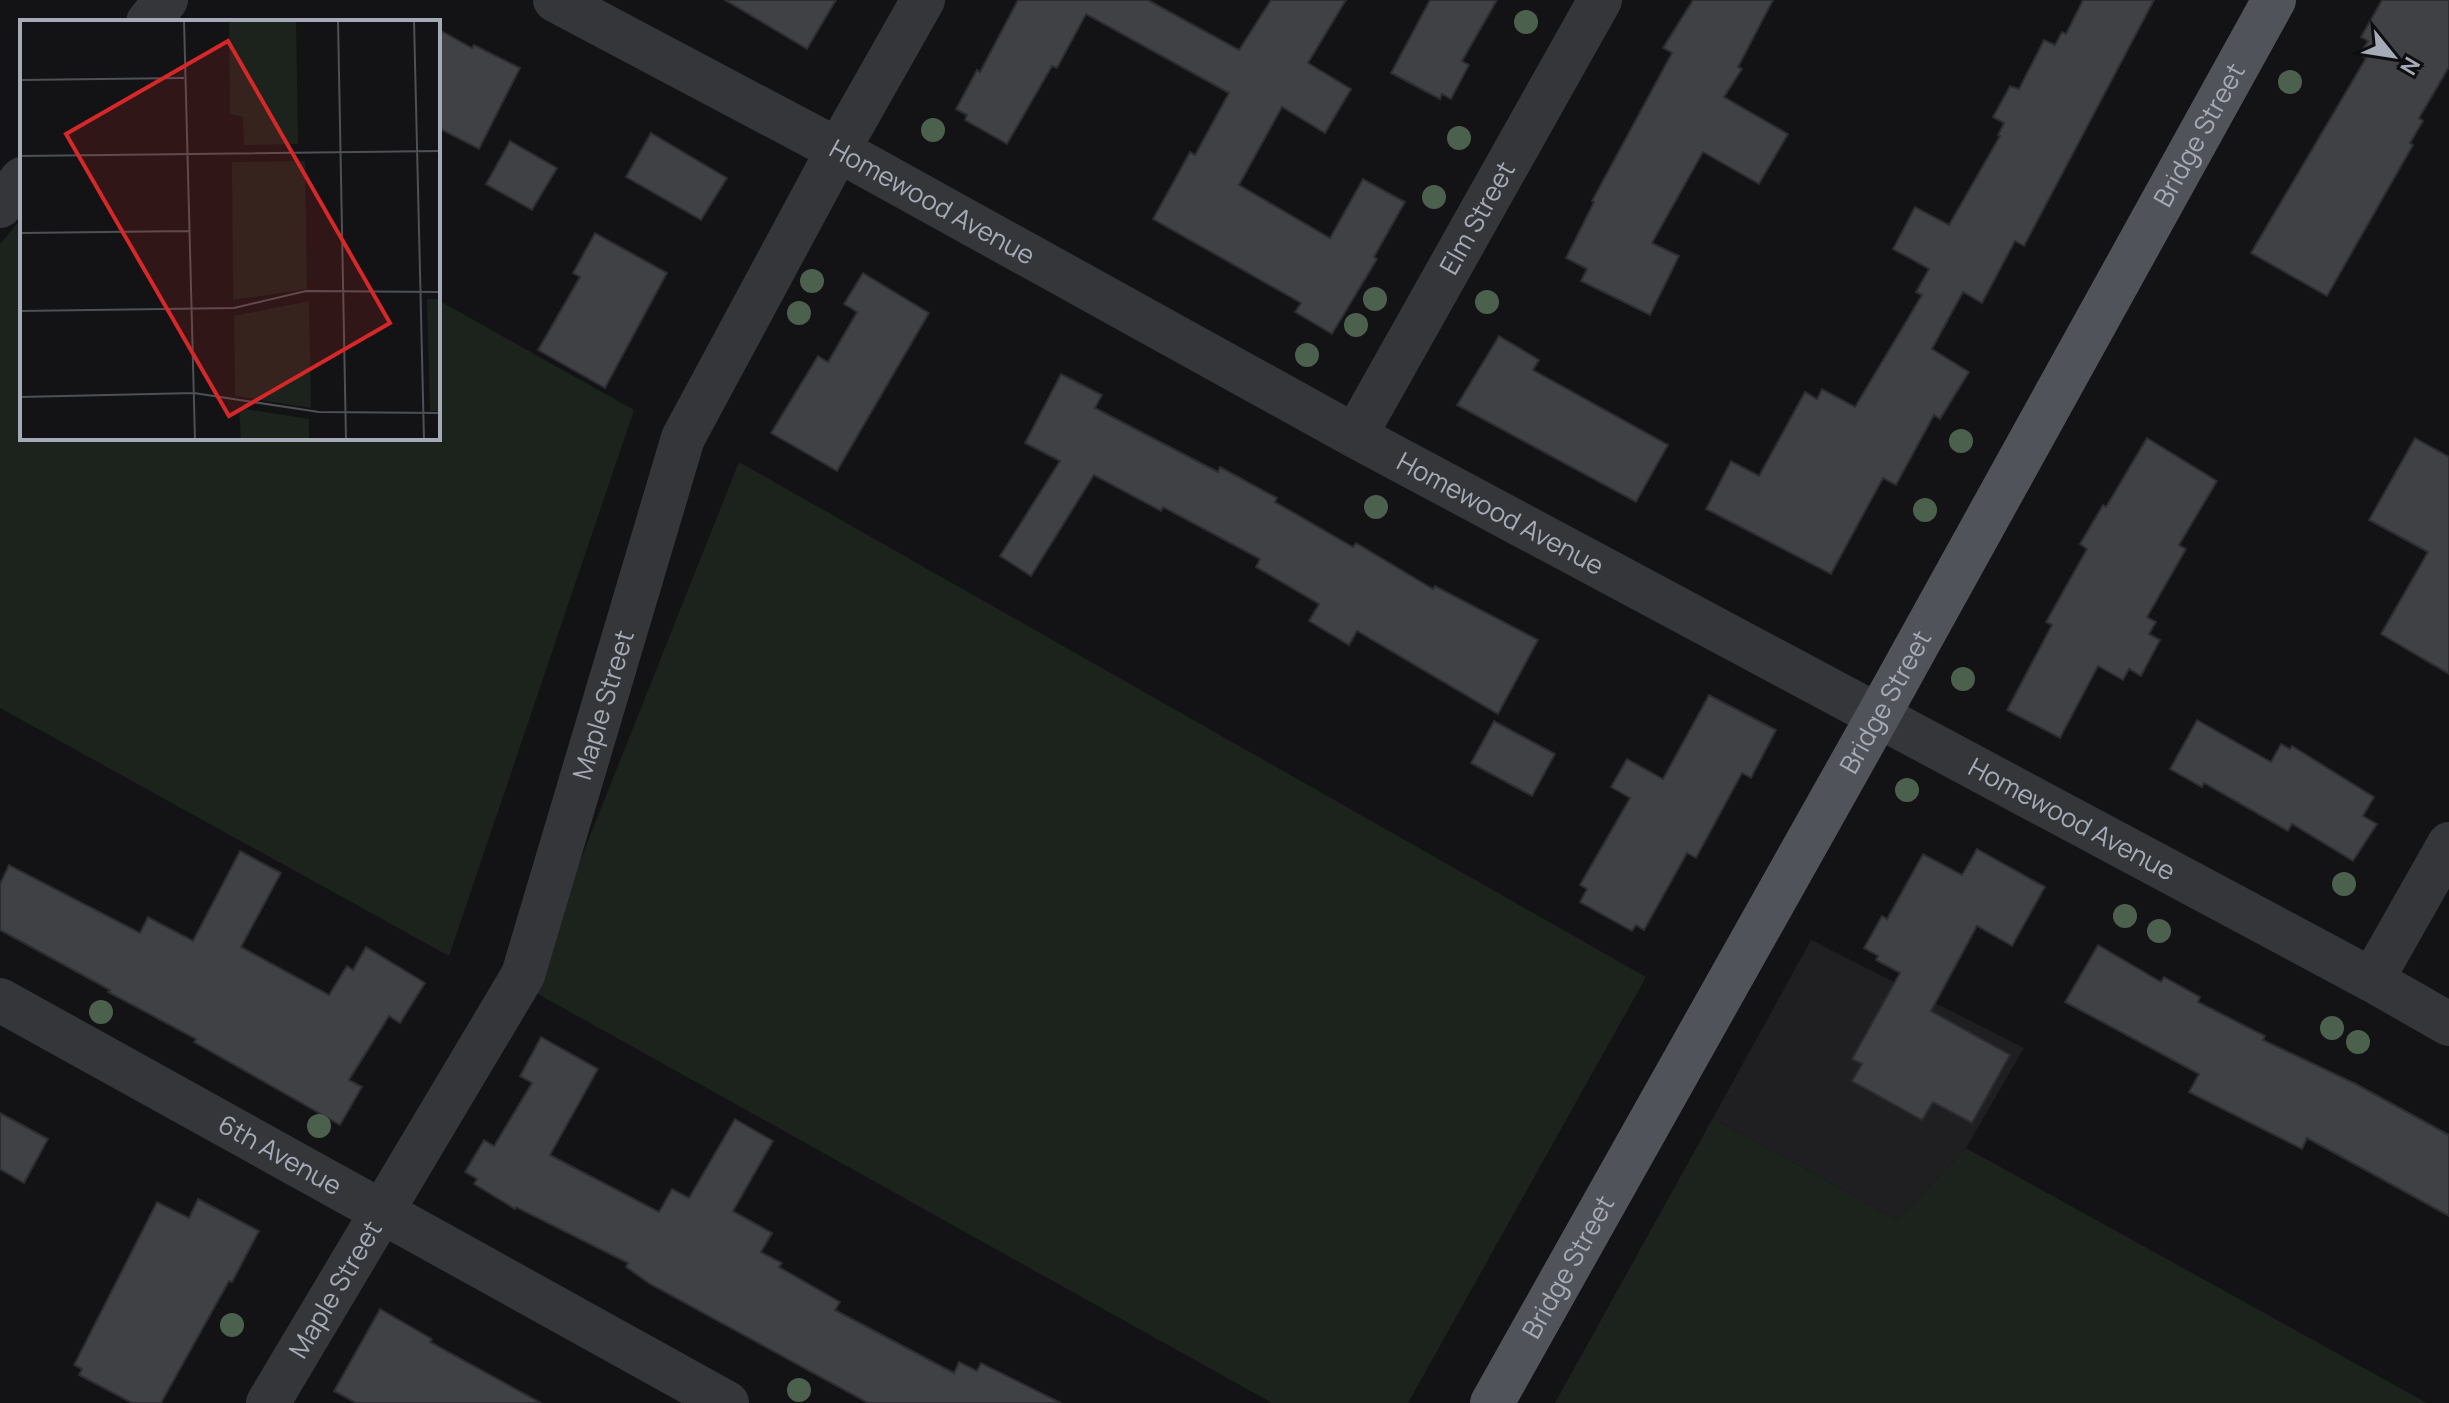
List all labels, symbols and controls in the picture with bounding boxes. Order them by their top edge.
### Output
north arrow [2353,16,2433,96]
inset map [20,20,440,440]
text: N [2393,52,2427,80]
street label: Bridge Street [2144,56,2253,213]
street label: Homewood Avenue [823,130,1042,273]
street label: Elm Street [1430,154,1523,281]
street label: Homewood Avenue [1391,443,1611,583]
street label: Bridge Street [1830,623,1939,780]
street label: Maple Street [563,625,642,784]
street label: Homewood Avenue [1962,748,2182,889]
street label: 6th Avenue [212,1105,349,1203]
street label: Bridge Street [1513,1188,1622,1345]
street label: Maple Street [280,1213,390,1365]

